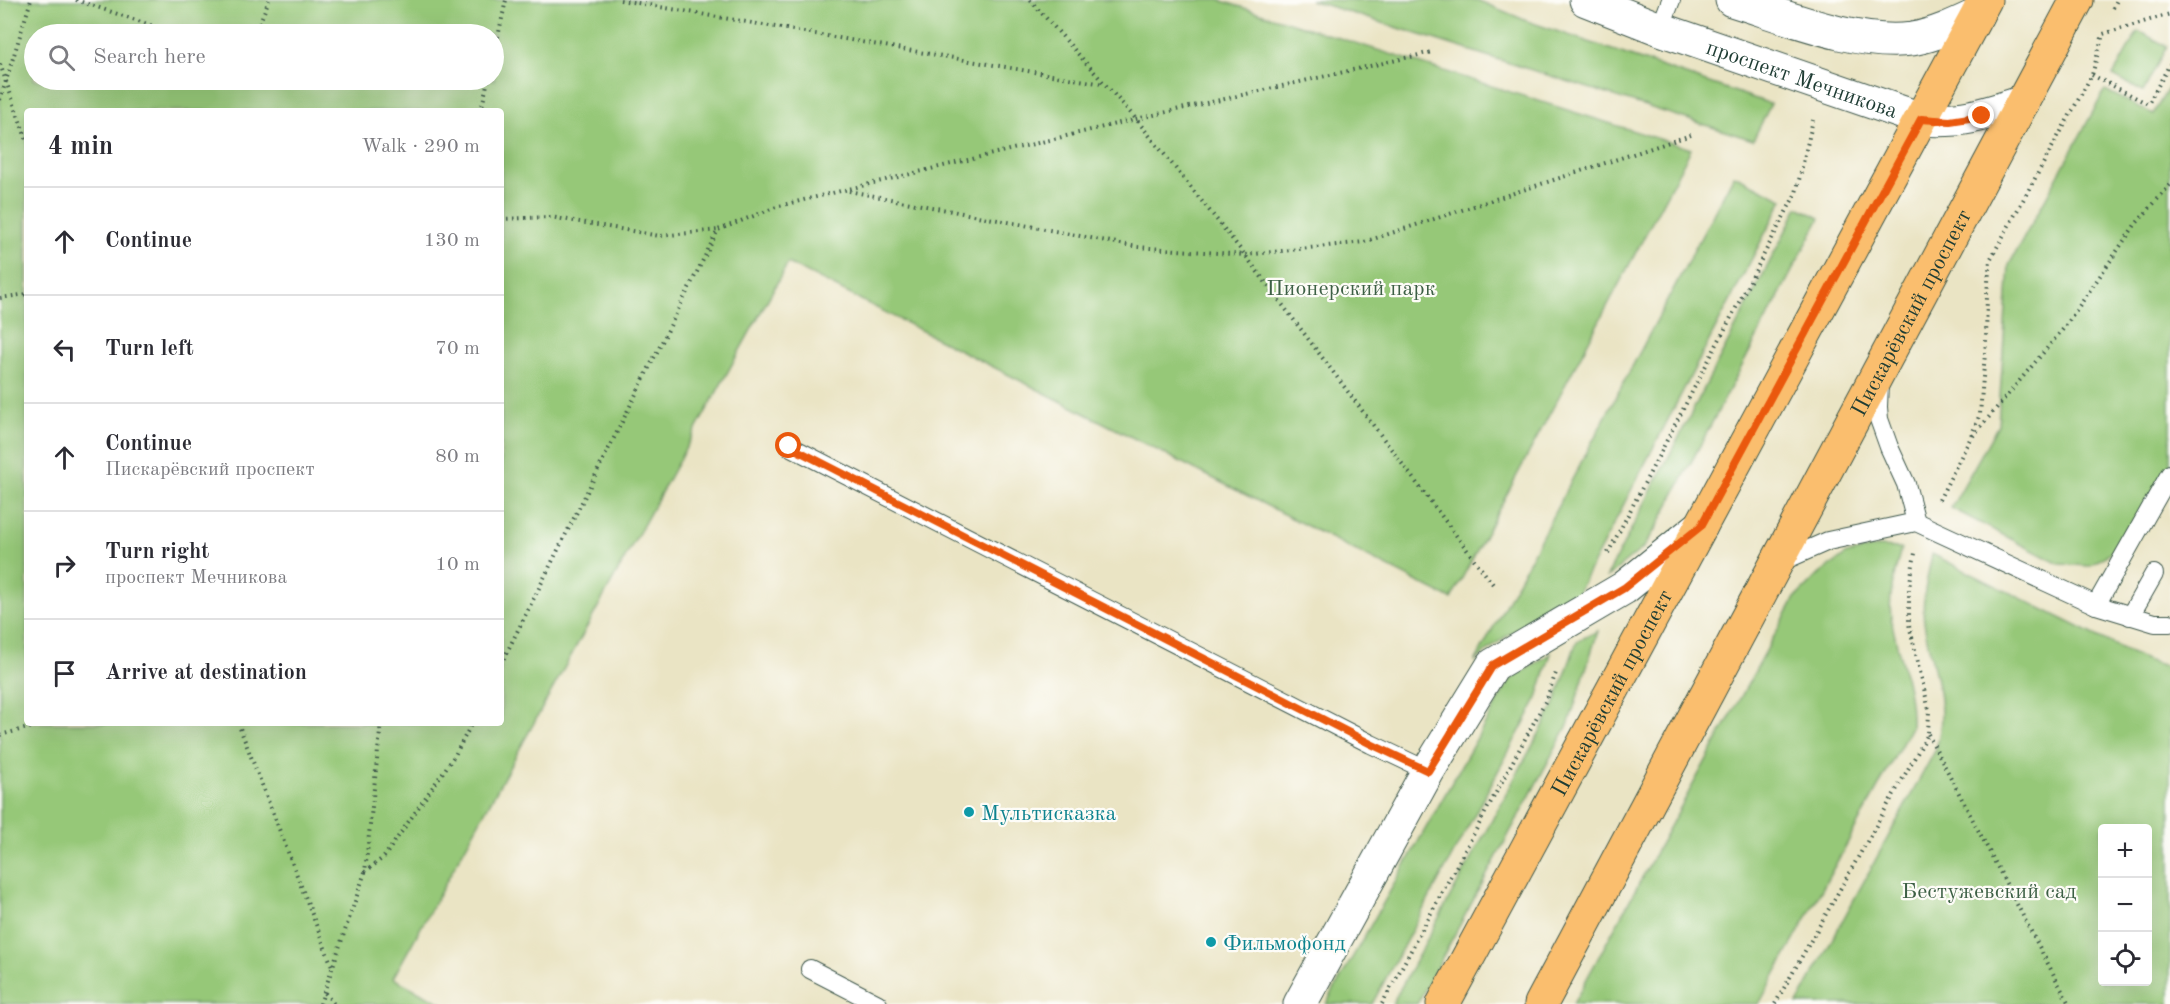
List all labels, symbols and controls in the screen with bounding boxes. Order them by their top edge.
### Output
search box [24,24,504,90]
street label: проспект Мечникова [1703,37,1900,123]
icon: search [45,41,78,74]
text: Search here [93,46,206,68]
route end [1968,102,1994,128]
text: 4 min [48,134,113,160]
text: Walk · 290 m [361,137,480,157]
street label: Пискарёвский проспект [1848,206,1976,420]
icon: ahead [48,225,81,258]
text: Continue [105,230,192,252]
text: 130 m [424,231,480,251]
park label: Пионерский парк [1266,278,1436,300]
icon: left [48,333,81,366]
text: Turn left [105,338,194,360]
text: 70 m [435,339,480,359]
route start [775,432,801,458]
text: Continue [105,433,192,455]
icon: ahead [48,441,81,474]
text: 80 m [435,447,480,467]
text: Пискарёвский проспект [105,460,315,480]
text: Turn right [105,541,209,563]
icon: right [48,549,81,582]
text: 10 m [435,555,480,575]
text: проспект Мечникова [105,568,287,588]
street label: Пискарёвский проспект [1548,587,1677,800]
icon: arrive [48,657,81,690]
text: Arrive at destination [105,662,307,684]
place label: Мультисказка [981,803,1117,825]
marker: Мультисказка [962,805,976,819]
map controls [2098,824,2152,986]
button: + [2098,824,2152,878]
button: − [2098,878,2152,932]
park label: Бестужевский сад [1902,881,2077,903]
button: locate [2098,932,2152,986]
place label: Фильмофонд [1223,933,1346,955]
marker: Фильмофонд [1204,935,1218,949]

